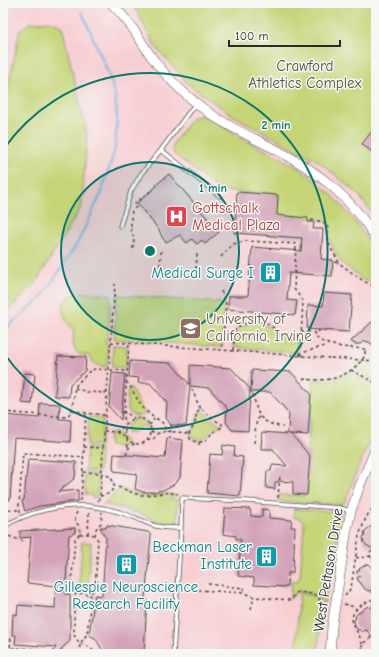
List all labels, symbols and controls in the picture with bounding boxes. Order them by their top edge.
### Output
scale bar [229,22,340,48]
text: 100 m [235,29,268,43]
park label: Crawford Athletics Complex [248,57,363,92]
text: 2 min [261,118,291,132]
text: 1 min [199,181,227,195]
place label: Gottschalk Medical Plaza [192,199,280,234]
hospital icon: Gottschalk Medical Plaza [164,204,190,230]
centre of rings [143,244,157,258]
building icon: Medical Surge I [257,260,283,286]
place label: Medical Surge I [151,264,254,282]
place label: University of California, Irvine [206,310,312,345]
school or university icon: University of California, Irvine [177,315,203,341]
street label: West Peltason Drive [309,506,347,633]
place label: Beckman Laser Institute [153,538,252,573]
building icon: Beckman Laser Institute [254,543,280,569]
building icon: Gillespie Neuroscience Research Facility [113,551,139,577]
place label: Gillespie Neuroscience Research Facility [54,578,199,613]

